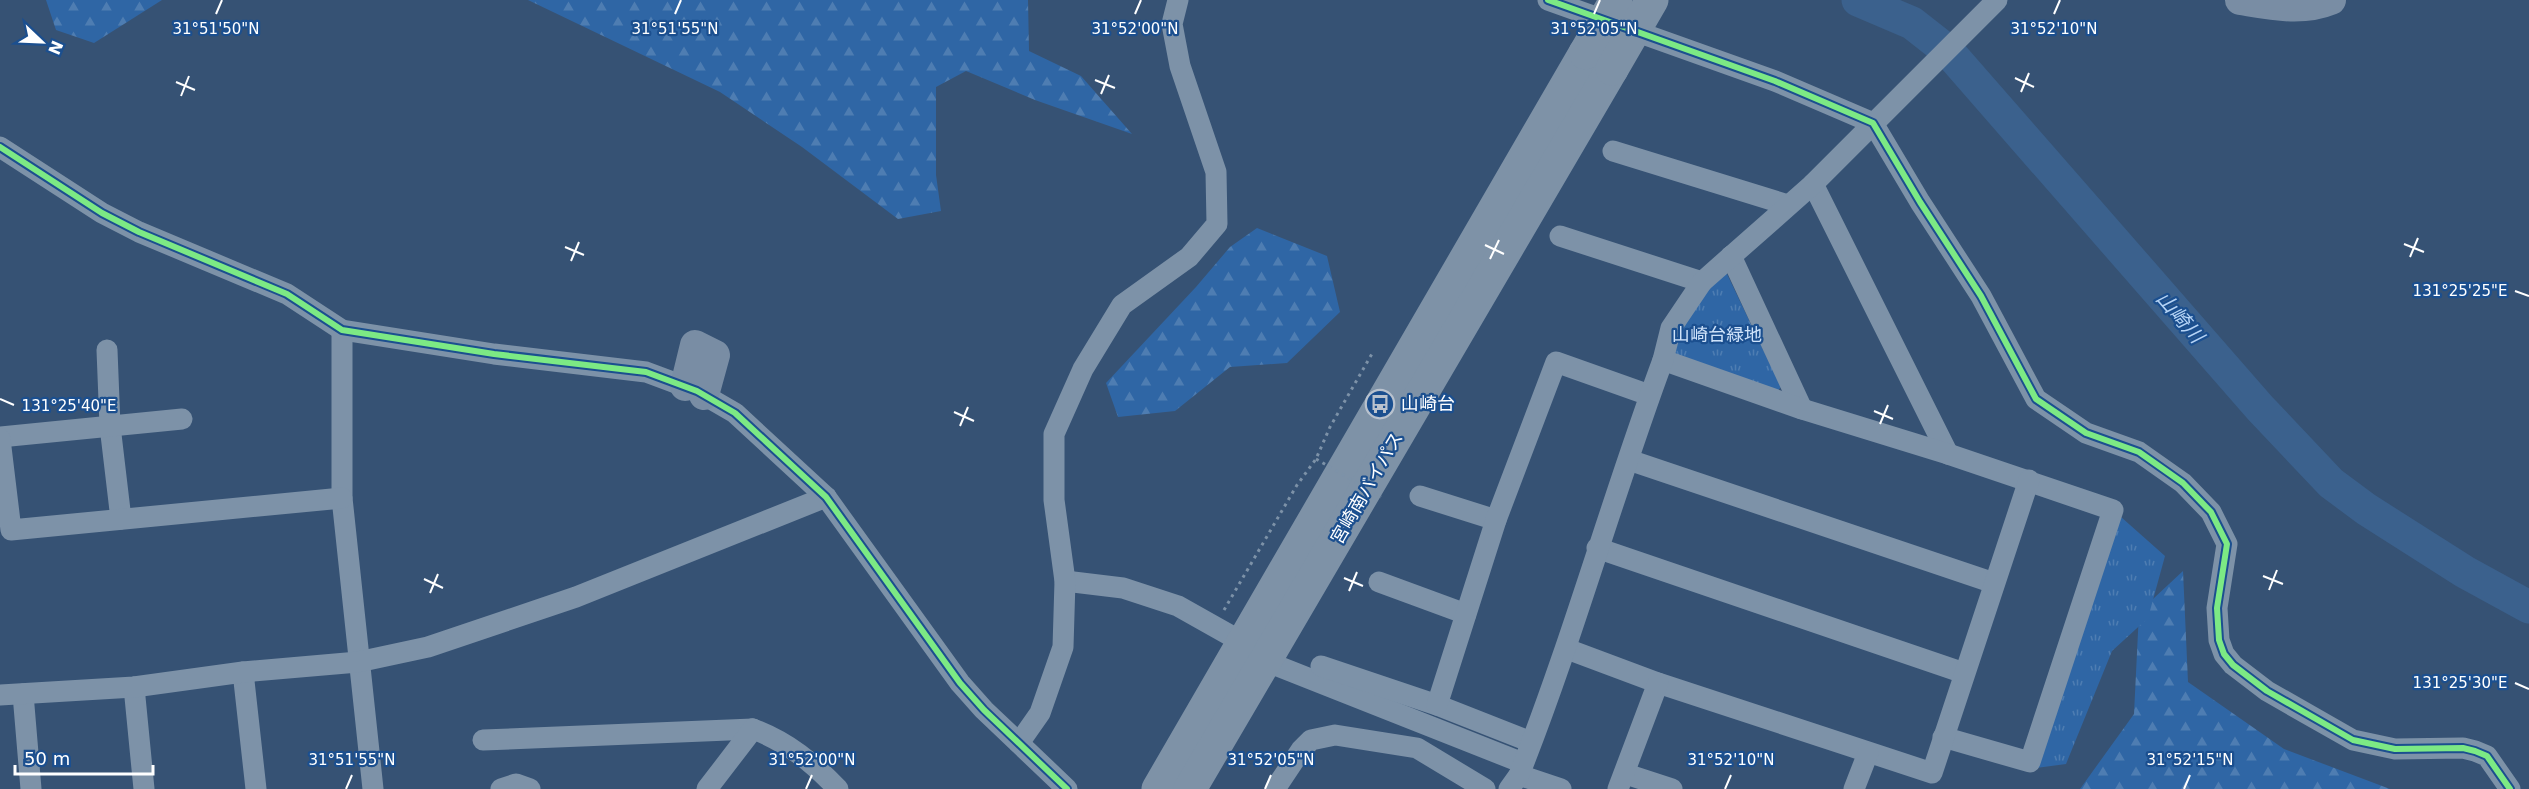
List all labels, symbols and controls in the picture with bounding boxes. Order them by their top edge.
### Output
north arrow [12,12,72,72]
text: 31°51'50"N [172,20,260,38]
text: 31°51'55"N [631,20,719,38]
text: 31°52'00"N [1091,20,1179,38]
text: 31°52'05"N [1550,20,1638,38]
text: 31°52'10"N [2010,20,2098,38]
text: N [44,38,67,58]
text: 131°25'25"E [2413,282,2507,300]
water label: 山崎川 [2151,286,2210,349]
park label: 山崎台緑地 [1672,324,1762,345]
bus stop icon: 山崎台 [1364,388,1396,420]
place label: 山崎台 [1401,393,1455,414]
text: 131°25'40"E [22,397,116,415]
street label: 宮崎南バイパス [1326,428,1407,547]
text: 131°25'30"E [2413,674,2507,692]
scale bar [15,738,153,776]
text: 50 m [24,748,70,769]
text: 31°51'55"N [308,751,396,769]
text: 31°52'00"N [768,751,856,769]
text: 31°52'05"N [1227,751,1315,769]
text: 31°52'10"N [1687,751,1775,769]
text: 31°52'15"N [2146,751,2234,769]

